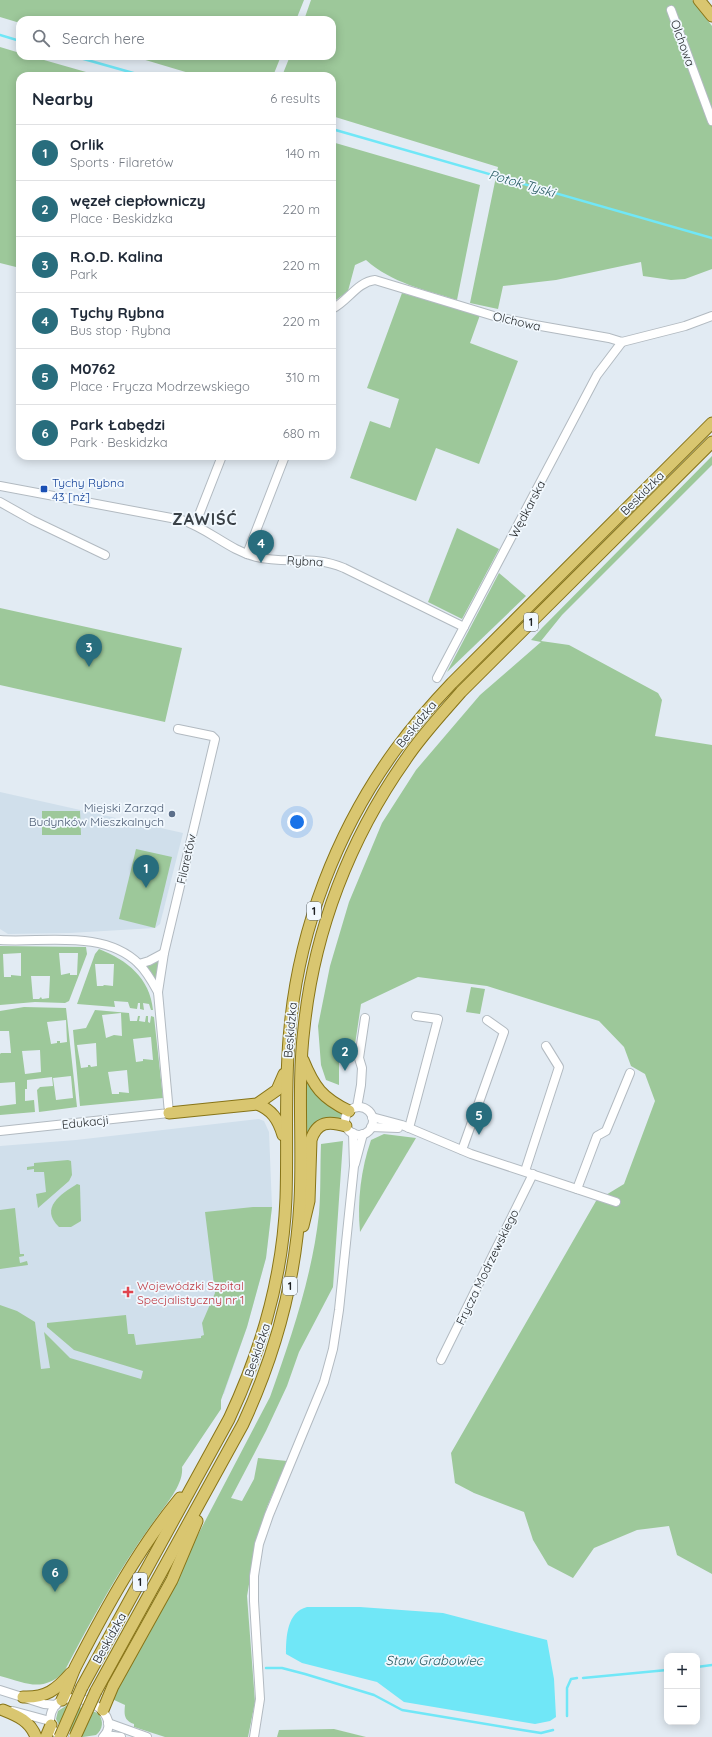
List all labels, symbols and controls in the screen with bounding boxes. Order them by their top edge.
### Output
search box [16,16,336,60]
street label: Olchowa [668,18,698,68]
icon: search [30,27,52,49]
text: Search here [62,29,145,48]
text: Nearby [32,88,93,109]
text: 6 results [270,90,320,106]
text: Orlik [70,135,104,154]
text: 1 [42,145,48,161]
text: 140 m [285,145,320,161]
text: Sports · Filaretów [70,154,174,170]
water label: Potok Tyski [487,166,559,201]
text: węzeł ciepłowniczy [70,191,205,210]
text: 2 [41,201,49,217]
text: 220 m [282,201,320,217]
text: Place · Beskidzka [70,210,173,226]
text: R.O.D. Kalina [70,247,163,266]
text: 3 [42,257,48,273]
text: 220 m [282,257,320,273]
text: Park [70,266,98,282]
text: Tychy Rybna [70,303,164,322]
street label: Olchowa [492,308,542,334]
text: 4 [41,313,49,329]
text: 220 m [282,313,320,329]
text: Bus stop · Rybna [70,322,171,338]
text: M0762 [70,359,116,378]
text: 5 [41,369,49,385]
text: 310 m [285,369,320,385]
text: Place · Frycza Modrzewskiego [70,378,250,394]
text: Park Łabędzi [70,415,165,434]
text: 6 [41,425,49,441]
text: 680 m [283,425,320,441]
text: Park · Beskidzka [70,434,168,450]
street label: Beskidzka [617,468,667,518]
place label: Tychy Rybna 43 [nż] [52,475,124,504]
street label: Wędkarska [506,478,548,540]
marker: Tychy Rybna 43 [nż] [39,484,49,494]
district label: ZAWIŚĆ [172,509,238,529]
pin: 4 [248,530,274,563]
street label: Rybna [286,553,324,569]
road number: 1 [524,613,538,631]
pin: 3 [76,634,102,667]
street label: Beskidzka [393,698,439,750]
place label: Miejski Zarząd Budynków Mieszkalnych [29,800,164,829]
marker: Miejski Zarząd Budynków Mieszkalnych [167,809,177,819]
your location [287,812,307,832]
street label: Filaretów [173,833,199,885]
pin: 1 [133,855,159,888]
road number: 1 [307,902,321,920]
street label: Beskidzka [280,1002,300,1058]
pin: 2 [332,1038,358,1071]
pin: 5 [466,1102,492,1135]
street label: Edukacji [61,1112,109,1132]
street label: Frycza Modrzewskiego [452,1207,522,1327]
road number: 1 [283,1277,297,1295]
place label: Wojewódzki Szpital Specjalistyczny nr 1 [137,1278,245,1307]
marker: Wojewódzki Szpital Specjalistyczny nr 1 [122,1286,134,1298]
street label: Beskidzka [241,1321,273,1379]
pin: 6 [42,1559,68,1592]
road number: 1 [133,1573,147,1591]
street label: Beskidzka [89,1610,129,1666]
water label: Staw Grabowiec [386,1652,484,1668]
map controls [664,1653,700,1725]
button: + [664,1653,700,1689]
button: − [664,1689,700,1725]

